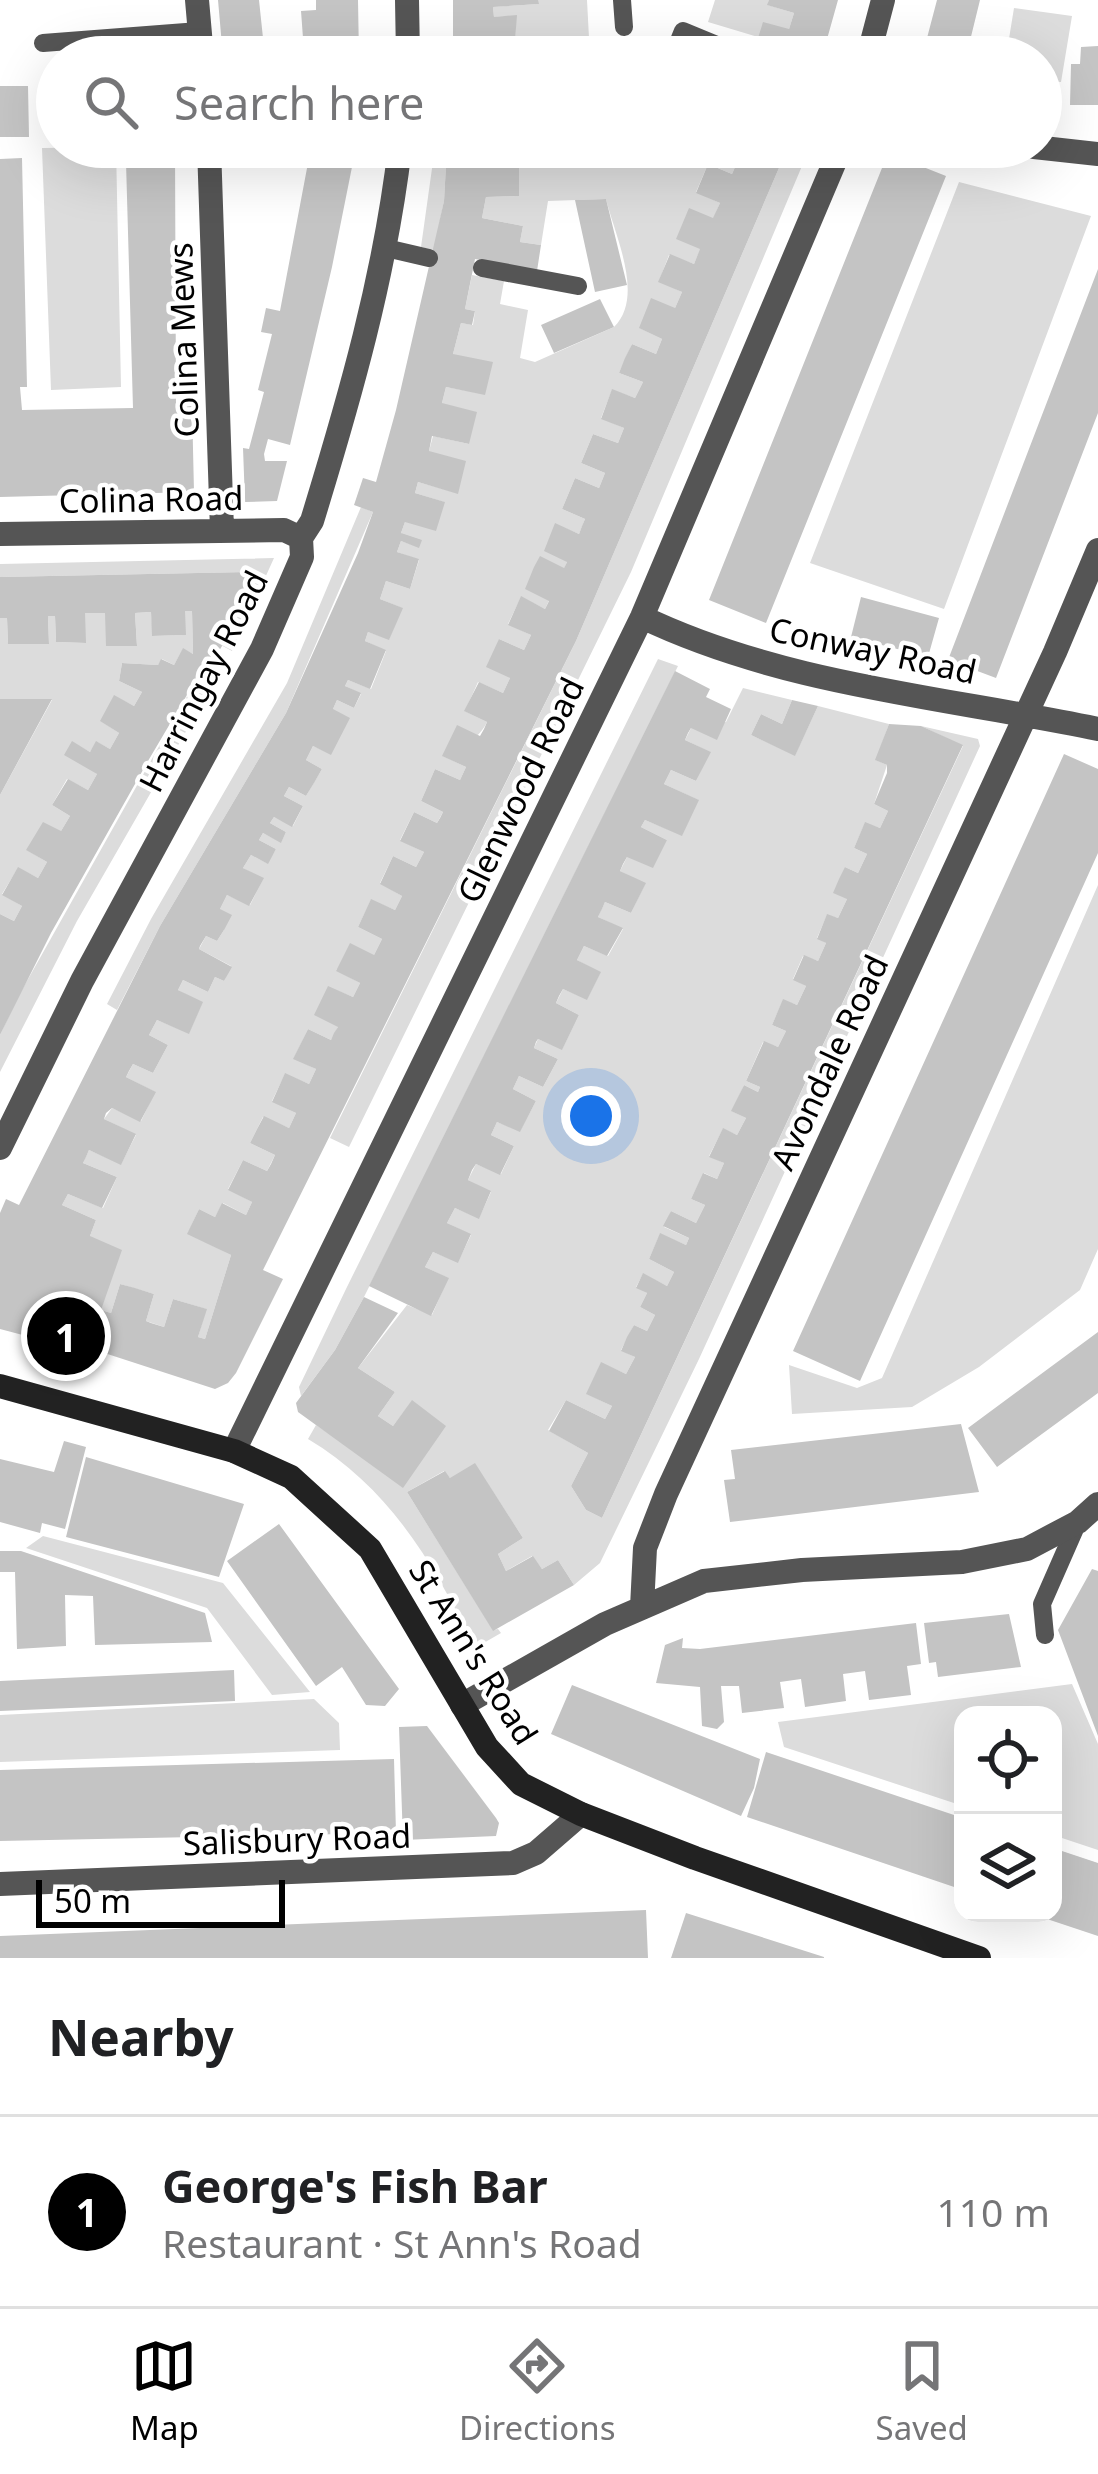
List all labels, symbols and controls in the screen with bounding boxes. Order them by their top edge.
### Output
search box [36,36,1062,168]
icon: search [78,69,144,135]
text: Search here [174,72,424,133]
street label: Colina Mews [157,242,209,438]
street label: Colina Road [58,475,244,523]
street label: Harringay Road [128,563,278,799]
street label: Conway Road [765,606,981,694]
street label: Glenwood Road [446,670,594,910]
street label: Avondale Road [760,947,898,1177]
your location [561,1086,621,1146]
pin: 1 [27,1291,105,1381]
street label: St Ann's Road [399,1551,549,1753]
map controls [954,1706,1062,1922]
button: locate [954,1706,1062,1814]
street label: Salisbury Road [182,1813,412,1865]
button: layers [954,1814,1062,1922]
scale bar [36,1874,285,1927]
text: 50 m [54,1878,131,1923]
text: Nearby [48,2001,234,2071]
text: George's Fish Bar [162,2155,548,2216]
text: 1 [76,2185,98,2238]
text: 110 m [936,2185,1050,2238]
text: Restaurant · St Ann's Road [162,2216,642,2269]
tab: Map [130,2333,199,2450]
tab: Directions [459,2333,616,2450]
tab: Saved [876,2333,968,2450]

